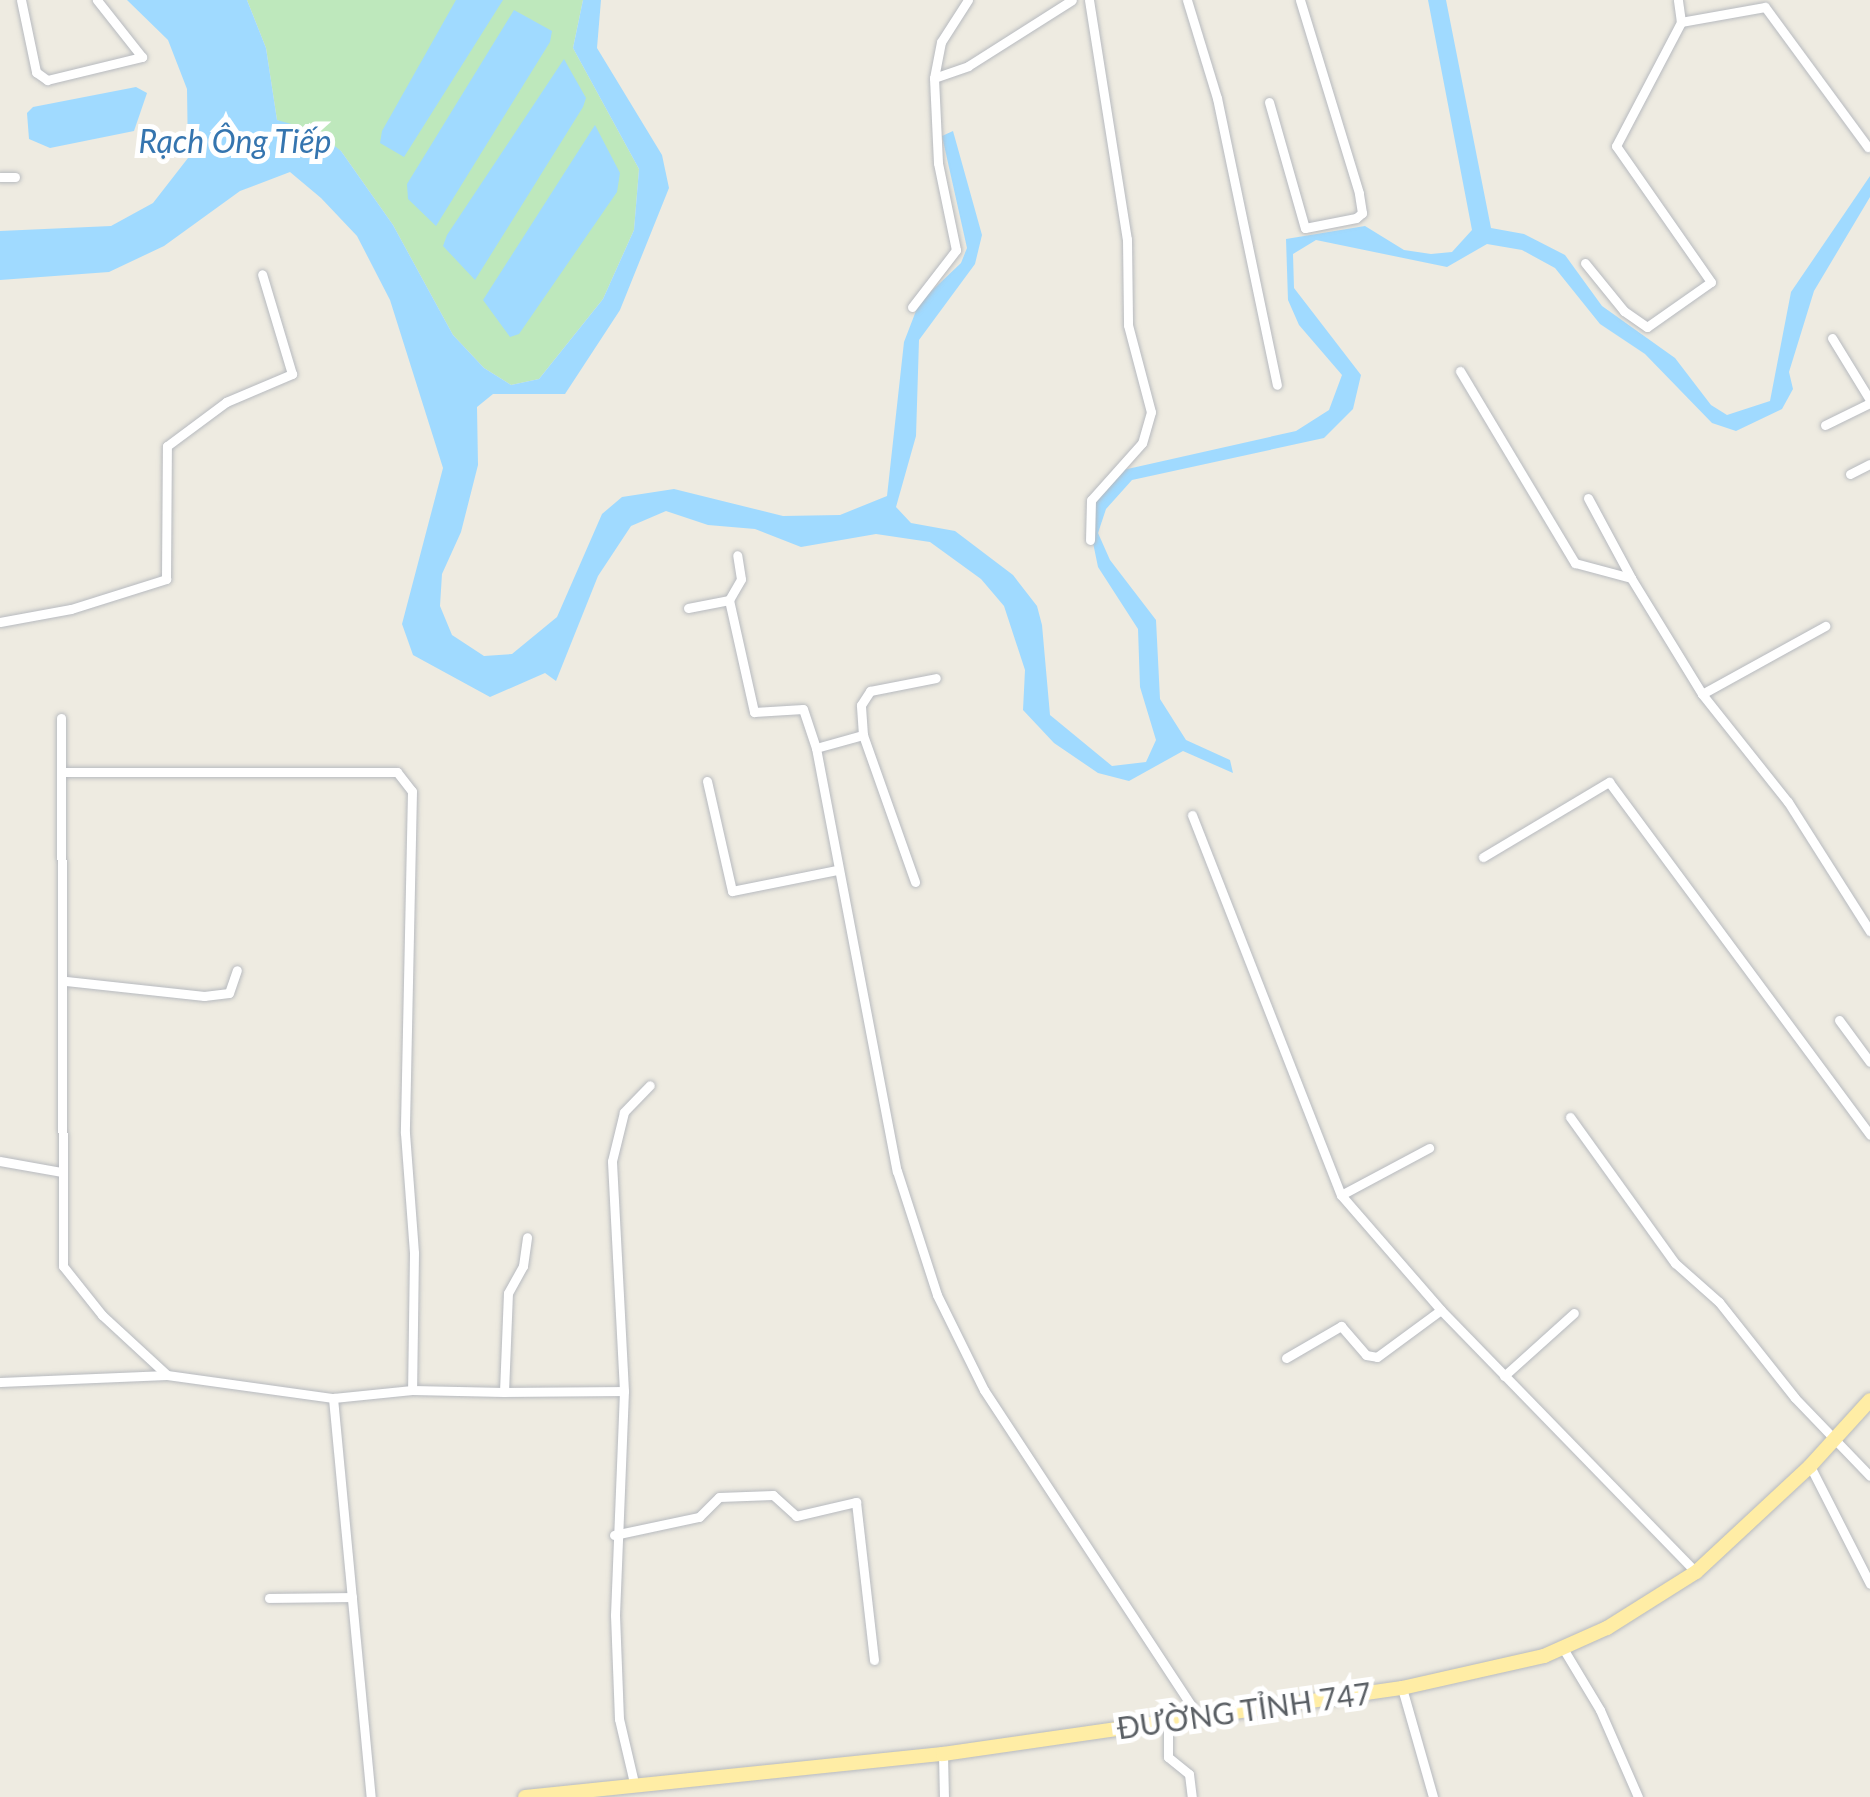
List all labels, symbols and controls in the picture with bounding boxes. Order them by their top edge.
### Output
water label: Rạch Ông Tiếp [138,122,332,160]
street label: ĐƯỜNG TỈNH 747 [1114,1674,1374,1746]

